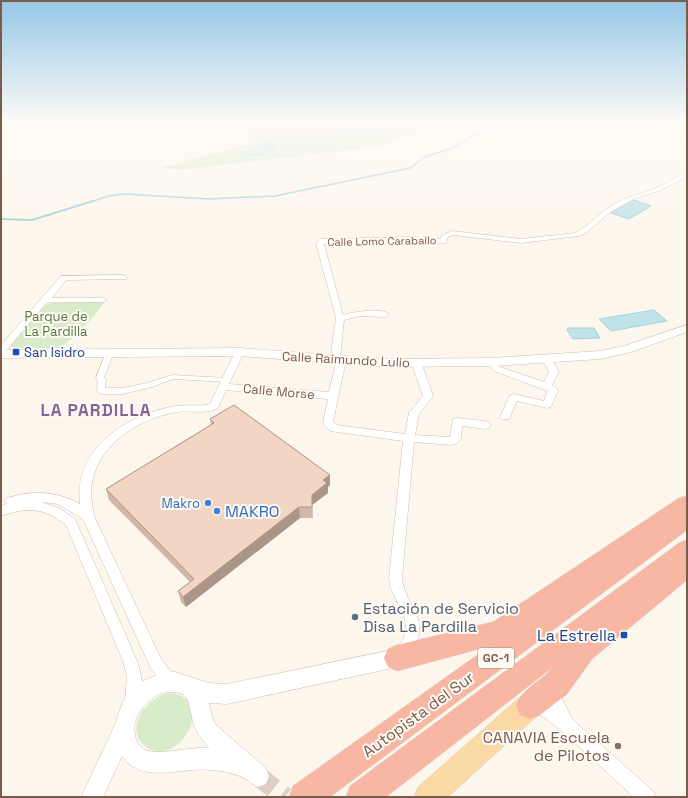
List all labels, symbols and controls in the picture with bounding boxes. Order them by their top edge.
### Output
street label: Calle Lomo Caraballo [327,233,437,249]
park label: Parque de La Pardilla [24,308,88,340]
place label: San Isidro [24,344,85,361]
marker: San Isidro [11,347,21,357]
street label: Calle Raimundo Lulio [281,348,410,371]
street label: Calle Morse [242,380,315,403]
district label: LA PARDILLA [41,399,152,421]
place label: Makro [162,495,200,512]
marker: Makro [203,498,213,508]
place label: MAKRO [225,501,279,522]
marker: MAKRO [212,506,222,516]
place label: Estación de Servicio Disa La Pardilla [363,598,519,637]
marker: Estación de Servicio Disa La Pardilla [350,612,360,622]
place label: La Estrella [537,625,616,646]
marker: La Estrella [619,630,629,640]
road number: GC-1 [478,648,514,668]
street label: Autopista del Sur [358,667,478,762]
place label: CANAVIA Escuela de Pilotos [483,727,610,766]
marker: CANAVIA Escuela de Pilotos [613,741,623,751]

